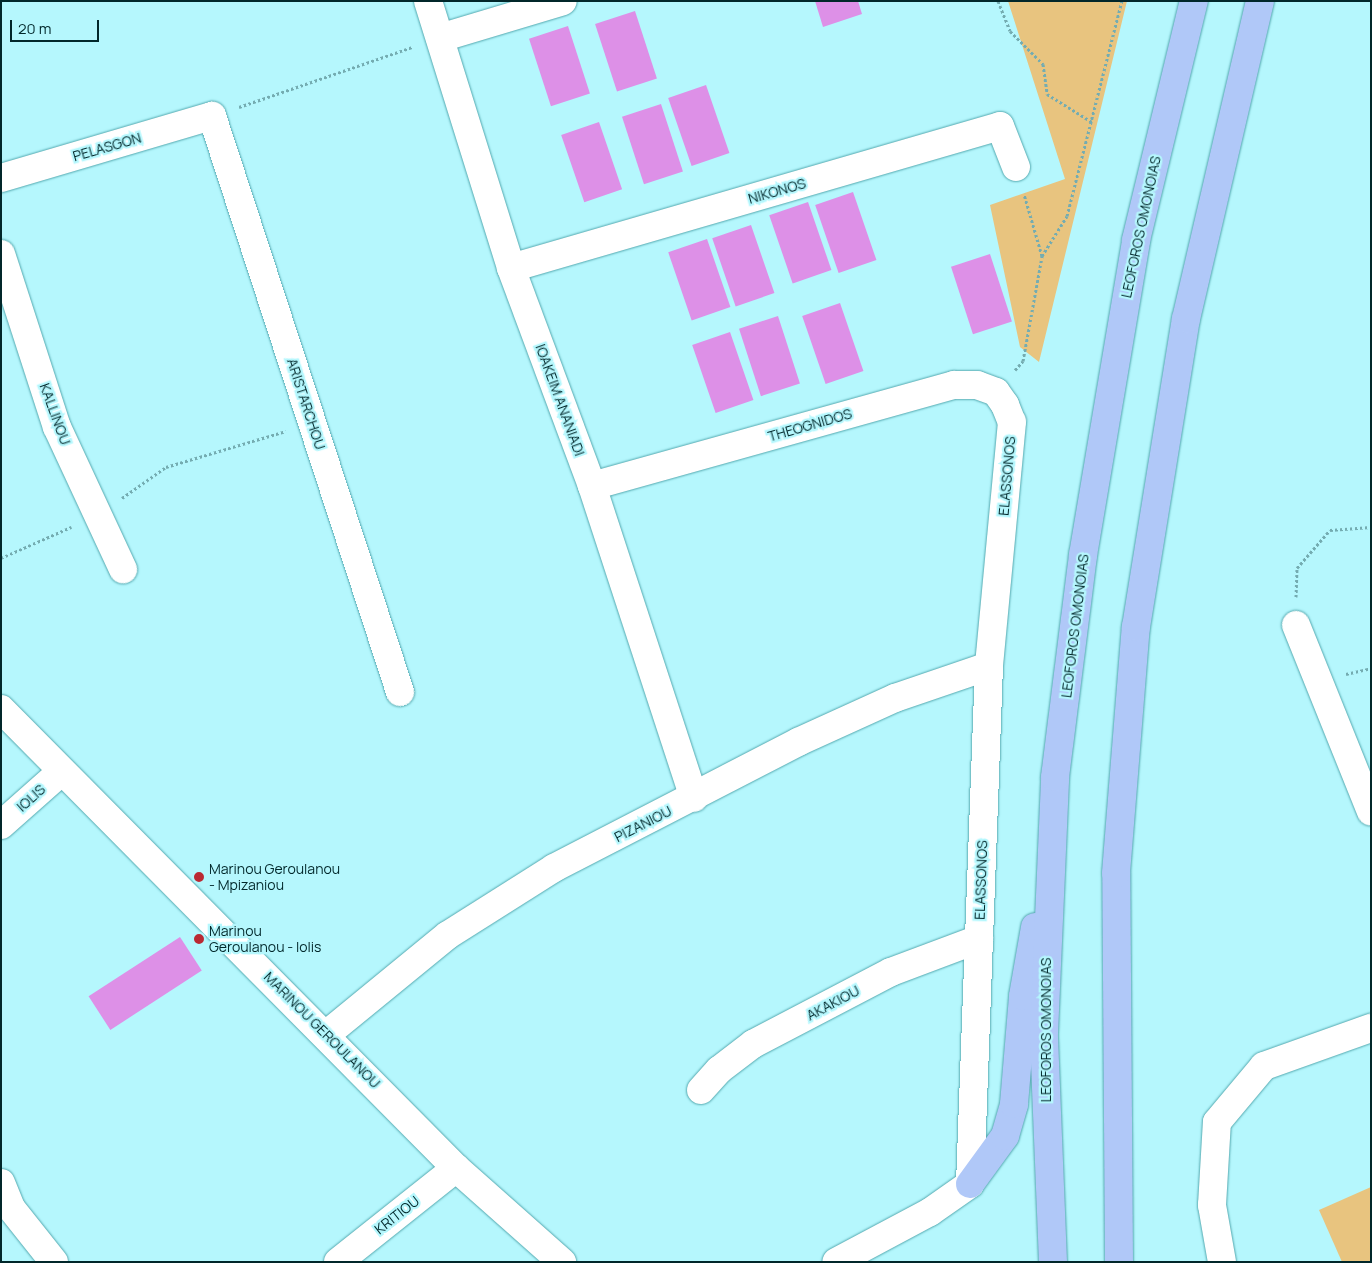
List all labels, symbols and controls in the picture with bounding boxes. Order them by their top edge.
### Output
scale bar [12,10,101,42]
text: 20 m [18,18,51,39]
street label: PELASGON [71,129,143,165]
street label: LEOFOROS OMONOIAS [1118,155,1164,299]
street label: NIKONOS [746,175,808,207]
street label: IOAKEIM ANANIADI [532,342,588,458]
street label: ARISTARCHOU [283,356,329,452]
street label: KALLINOU [36,381,74,447]
street label: THEOGNIDOS [766,405,854,445]
street label: ELASSONOS [995,436,1019,516]
street label: LEOFOROS OMONOIAS [1058,553,1092,699]
street label: IOLIS [13,781,49,815]
street label: PIZANIOU [612,802,674,846]
street label: ELASSONOS [971,840,991,920]
place label: Marinou Geroulanou - Mpizaniou [209,861,340,894]
marker: Marinou Geroulanou - Mpizaniou [193,871,205,883]
place label: Marinou Geroulanou - Iolis [209,923,321,956]
marker: Marinou Geroulanou - Iolis [193,933,205,945]
street label: LEOFOROS OMONOIAS [1038,958,1054,1102]
street label: MARINOU GEROULANOU [260,968,384,1092]
street label: AKAKIOU [804,982,862,1024]
street label: KRITIOU [371,1192,423,1238]

